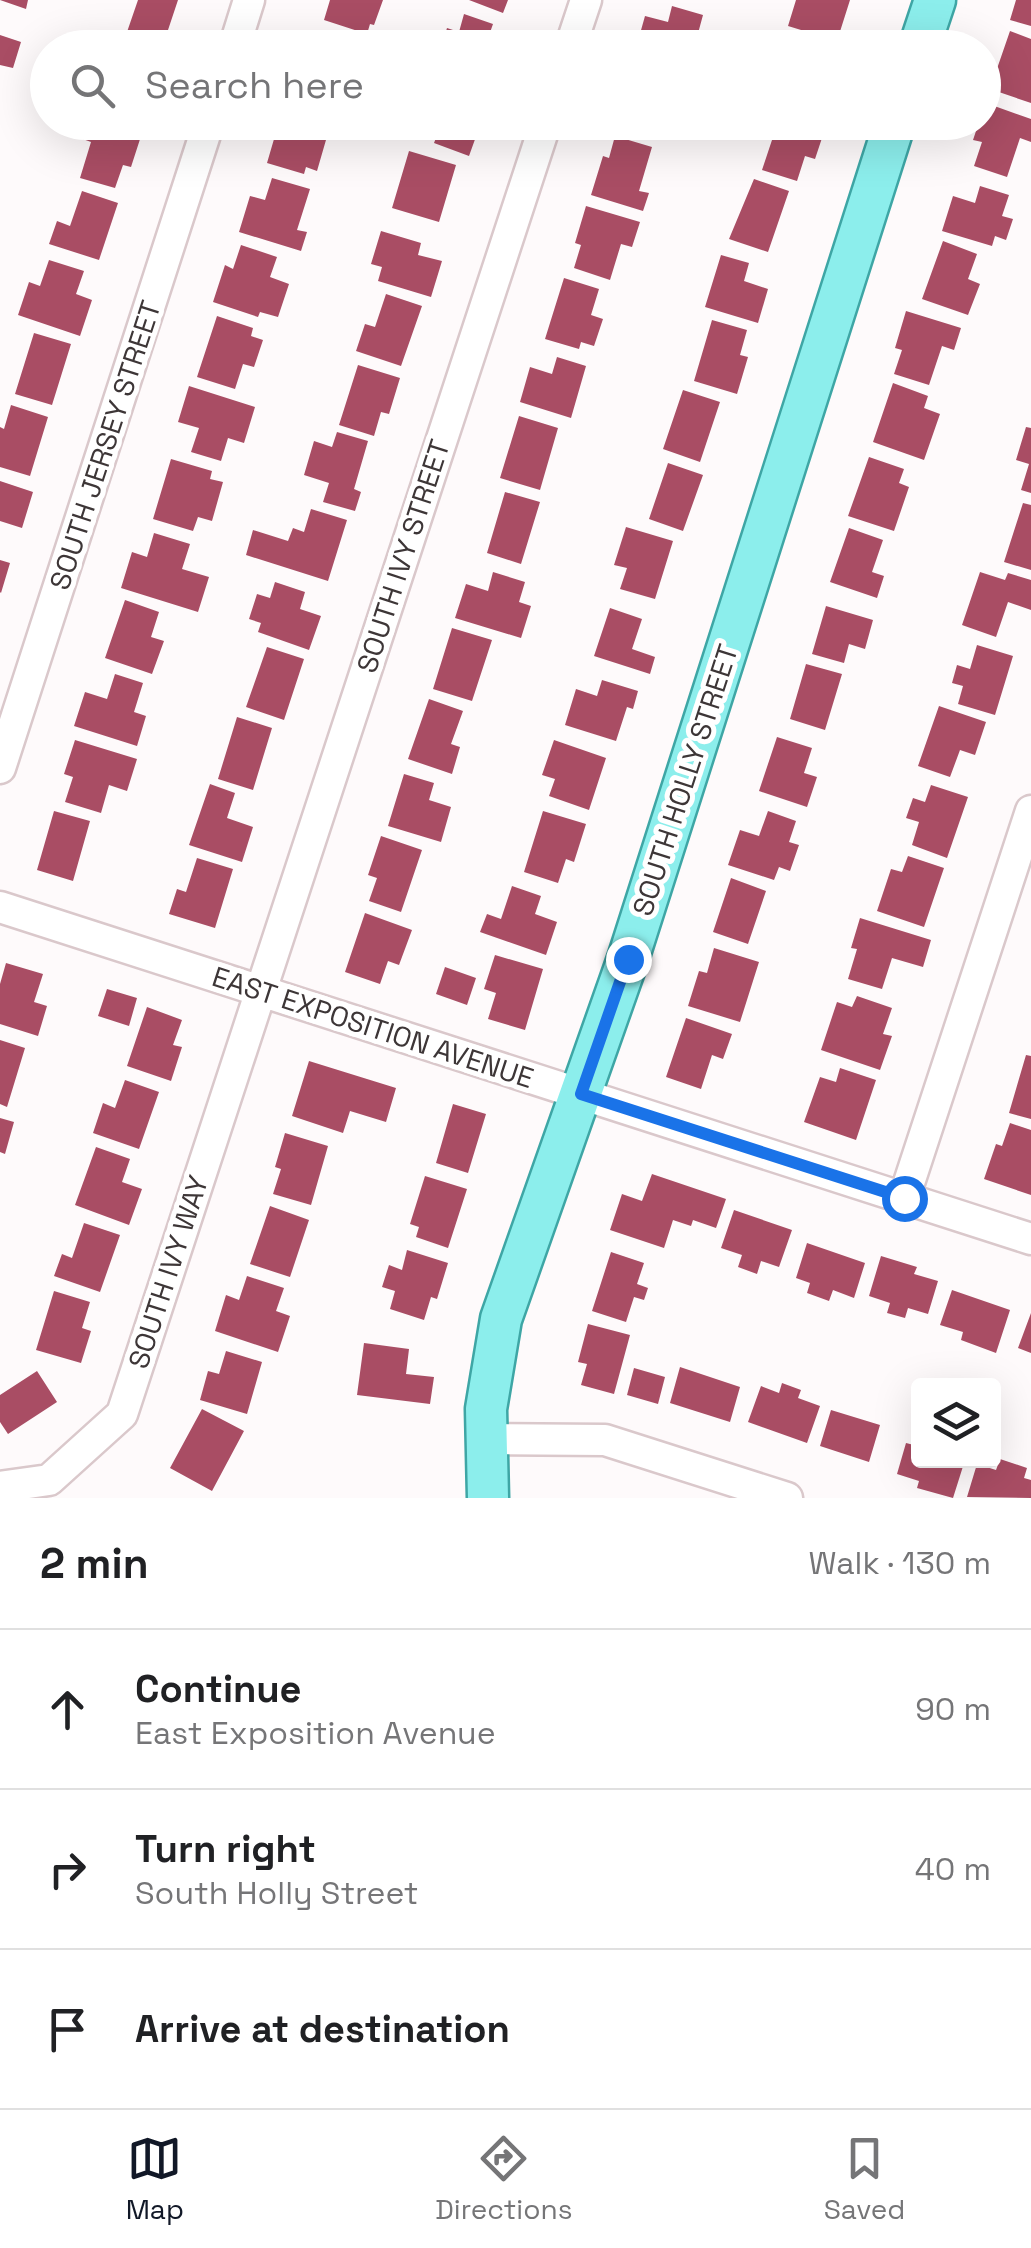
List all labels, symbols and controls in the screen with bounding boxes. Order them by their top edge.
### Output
search box [30,30,1001,140]
icon: search [65,58,120,113]
text: Search here [145,61,364,109]
street label: SOUTH JERSEY STREET [41,296,169,594]
street label: SOUTH IVY STREET [348,435,458,677]
street label: SOUTH HOLLY STREET [624,640,746,920]
route end [606,937,652,983]
street label: EAST EXPOSITION AVENUE [208,958,538,1096]
street label: SOUTH IVY WAY [120,1171,216,1373]
route start [882,1176,928,1222]
map controls [911,1378,1001,1468]
button: layers [911,1378,1001,1468]
text: 2 min [40,1537,149,1590]
text: Walk · 130 m [808,1543,991,1583]
text: Continue [135,1665,301,1713]
icon: ahead [40,1682,95,1737]
text: 90 m [915,1689,991,1729]
text: East Exposition Avenue [135,1713,496,1753]
text: Turn right [135,1825,316,1873]
icon: right [40,1842,95,1897]
text: 40 m [915,1849,991,1889]
text: South Holly Street [135,1873,419,1913]
icon: arrive [40,2002,95,2057]
text: Arrive at destination [135,2005,510,2053]
tab: Map [126,2131,184,2227]
tab: Directions [435,2131,572,2227]
tab: Saved [824,2131,905,2227]

